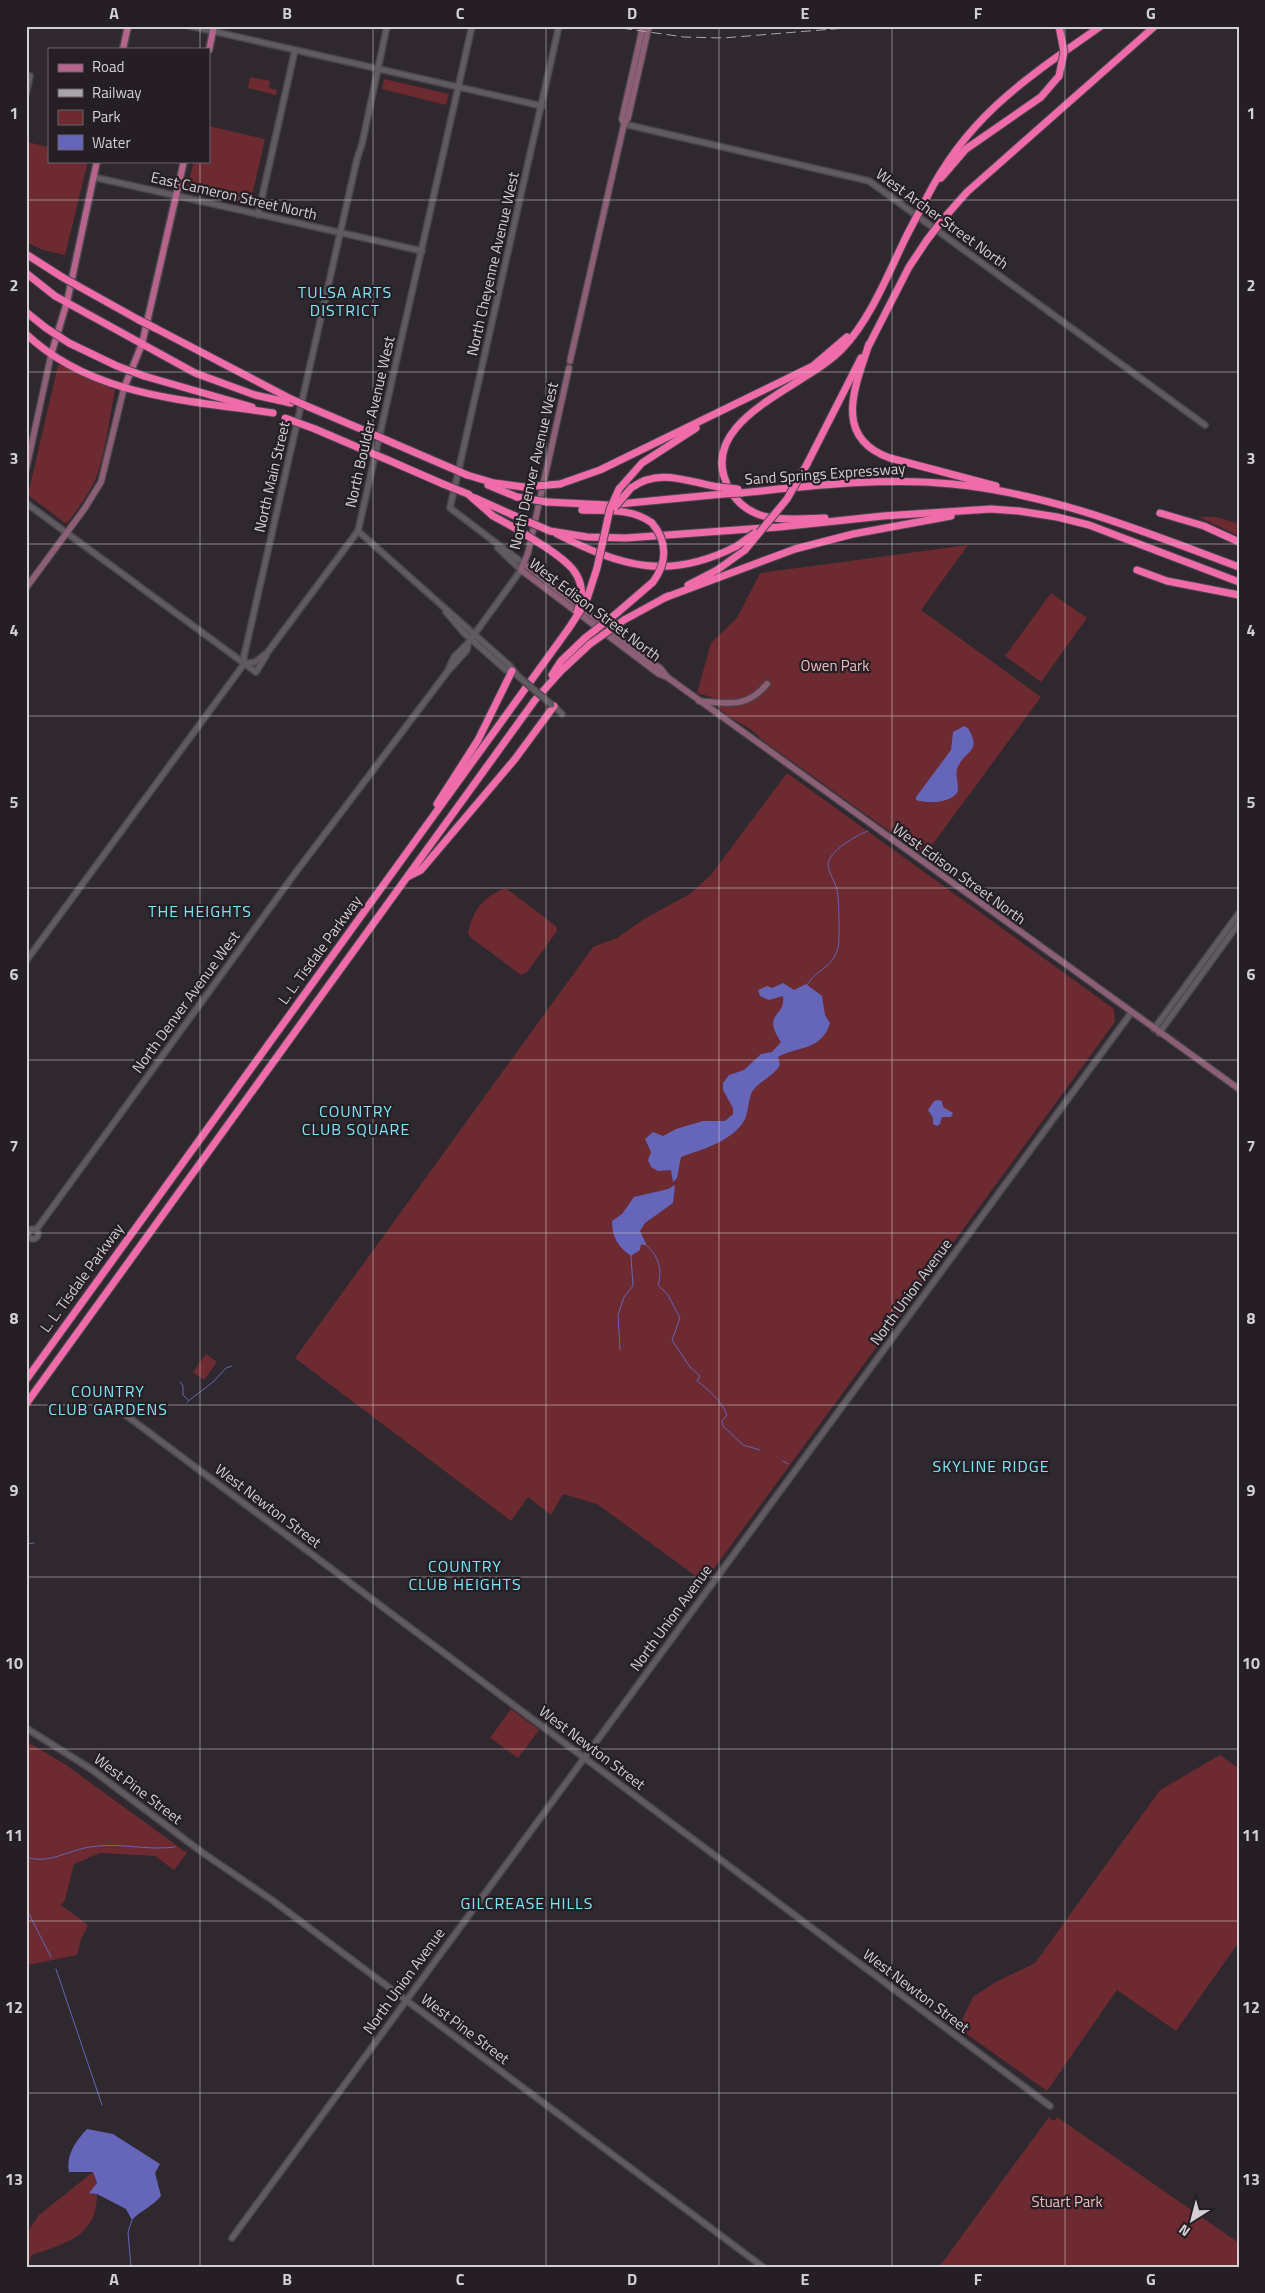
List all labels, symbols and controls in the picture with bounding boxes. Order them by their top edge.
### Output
text: A [109,1,119,25]
text: B [282,1,292,25]
text: C [456,1,465,25]
text: D [627,1,637,25]
text: E [801,1,810,25]
text: F [974,1,983,25]
text: G [1146,1,1156,25]
legend [48,48,210,162]
text: Road [92,55,124,78]
text: Railway [92,81,142,104]
text: 1 [10,101,18,125]
text: 1 [1247,101,1255,125]
text: Park [92,105,121,128]
text: Water [92,131,131,154]
street label: West Archer Street North [871,162,1013,275]
street label: East Cameron Street North [149,165,319,226]
street label: North Cheyenne Avenue West [460,169,525,358]
text: 2 [10,273,18,297]
text: 2 [1247,273,1255,297]
district label: TULSA ARTS DISTRICT [298,280,392,322]
street label: North Boulder Avenue West [339,333,401,510]
street label: North Denver Avenue West [503,379,564,552]
street label: North Main Street [248,418,296,535]
text: 3 [10,446,18,470]
text: 3 [1247,446,1255,470]
street label: Sand Springs Expressway [744,456,906,491]
street label: West Edison Street North [524,552,666,667]
text: 4 [10,618,19,642]
text: 4 [1247,618,1256,642]
park label: Owen Park [801,654,869,677]
text: 5 [10,790,19,814]
text: 5 [1247,790,1256,814]
street label: West Edison Street North [888,817,1031,930]
street label: L. L. Tisdale Parkway [272,890,367,1009]
district label: THE HEIGHTS [148,899,252,923]
street label: North Denver Avenue West [126,925,246,1078]
text: 6 [10,962,19,986]
text: 6 [1247,962,1256,986]
district label: COUNTRY CLUB SQUARE [302,1099,410,1141]
text: 7 [10,1134,18,1158]
text: 7 [1247,1134,1255,1158]
street label: L. L. Tisdale Parkway [34,1218,129,1337]
street label: North Union Avenue [864,1234,957,1350]
text: 8 [10,1306,19,1330]
text: 8 [1247,1306,1256,1330]
district label: COUNTRY CLUB GARDENS [48,1379,168,1421]
district label: SKYLINE RIDGE [933,1454,1049,1478]
street label: West Newton Street [210,1458,327,1554]
text: 9 [10,1478,19,1502]
text: 9 [1247,1478,1256,1502]
district label: COUNTRY CLUB HEIGHTS [408,1554,522,1596]
street label: North Union Avenue [624,1560,717,1676]
text: 10 [5,1651,23,1675]
text: 10 [1242,1651,1260,1675]
street label: West Newton Street [534,1700,651,1796]
street label: West Pine Street [89,1748,188,1830]
text: 11 [5,1823,23,1847]
text: 11 [1242,1823,1260,1847]
district label: GILCREASE HILLS [461,1891,593,1915]
street label: North Union Avenue [357,1923,450,2039]
street label: West Newton Street [858,1943,975,2039]
street label: West Pine Street [416,1988,515,2070]
text: 12 [5,1995,23,2019]
text: 12 [1242,1995,1260,2019]
text: 13 [5,2167,23,2191]
text: 13 [1242,2167,1260,2191]
park label: Stuart Park [1031,2190,1103,2213]
north arrow [1168,2196,1218,2246]
text: N [1174,2220,1194,2242]
text: A [109,2267,119,2291]
text: B [282,2267,292,2291]
text: C [456,2267,465,2291]
text: D [627,2267,637,2291]
text: E [801,2267,810,2291]
text: F [974,2267,983,2291]
text: G [1146,2267,1156,2291]

